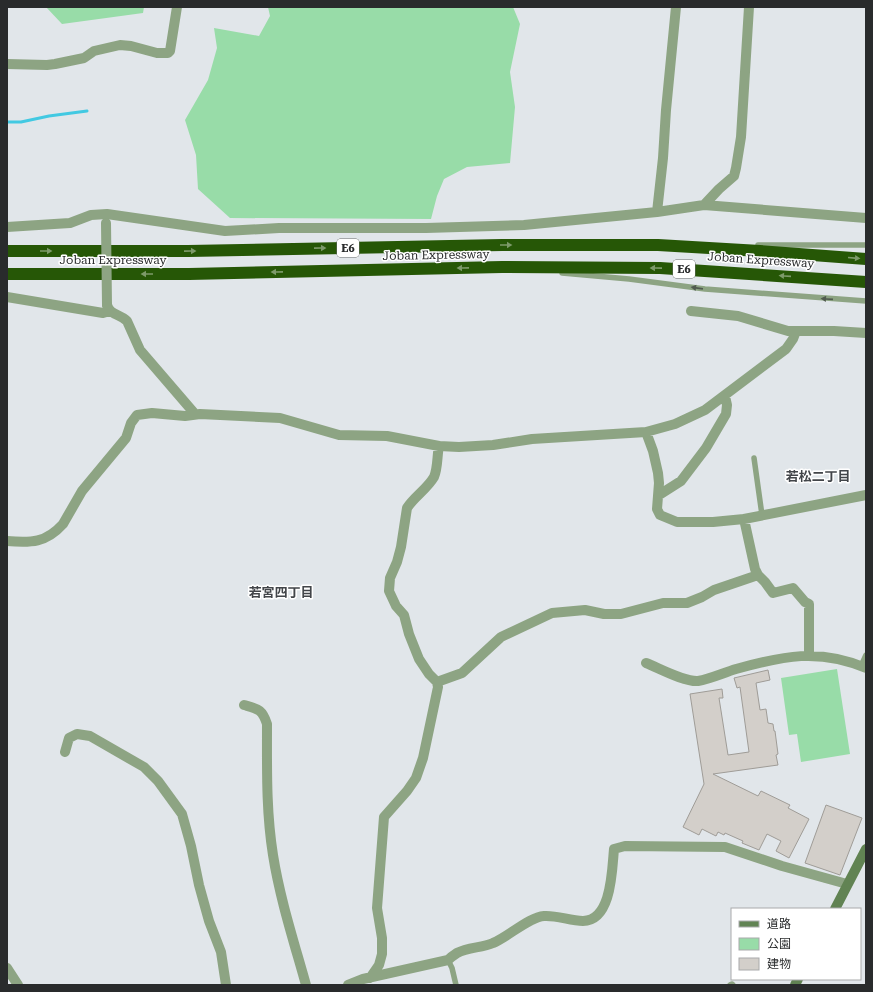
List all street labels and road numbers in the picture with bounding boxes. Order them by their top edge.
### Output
road number: E6 [337,239,359,257]
street label: Joban Expressway [382,247,491,263]
street label: Joban Expressway [707,249,816,271]
street label: Joban Expressway [59,253,167,267]
road number: E6 [673,260,695,278]

